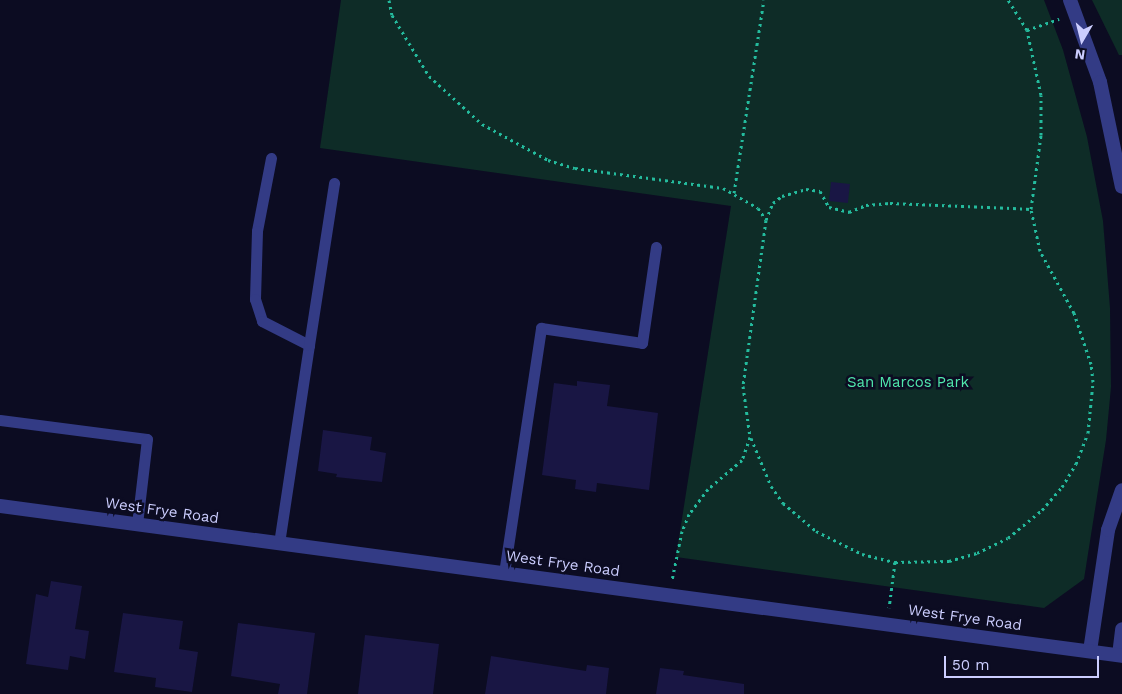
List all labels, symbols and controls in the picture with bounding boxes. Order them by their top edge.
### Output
north arrow [1057,15,1107,65]
text: N [1074,46,1086,63]
park label: San Marcos Park [847,374,969,392]
street label: West Frye Road [104,494,220,528]
street label: West Frye Road [505,547,621,581]
street label: West Frye Road [907,601,1023,635]
scale bar [947,646,1102,678]
text: 50 m [952,656,989,674]

